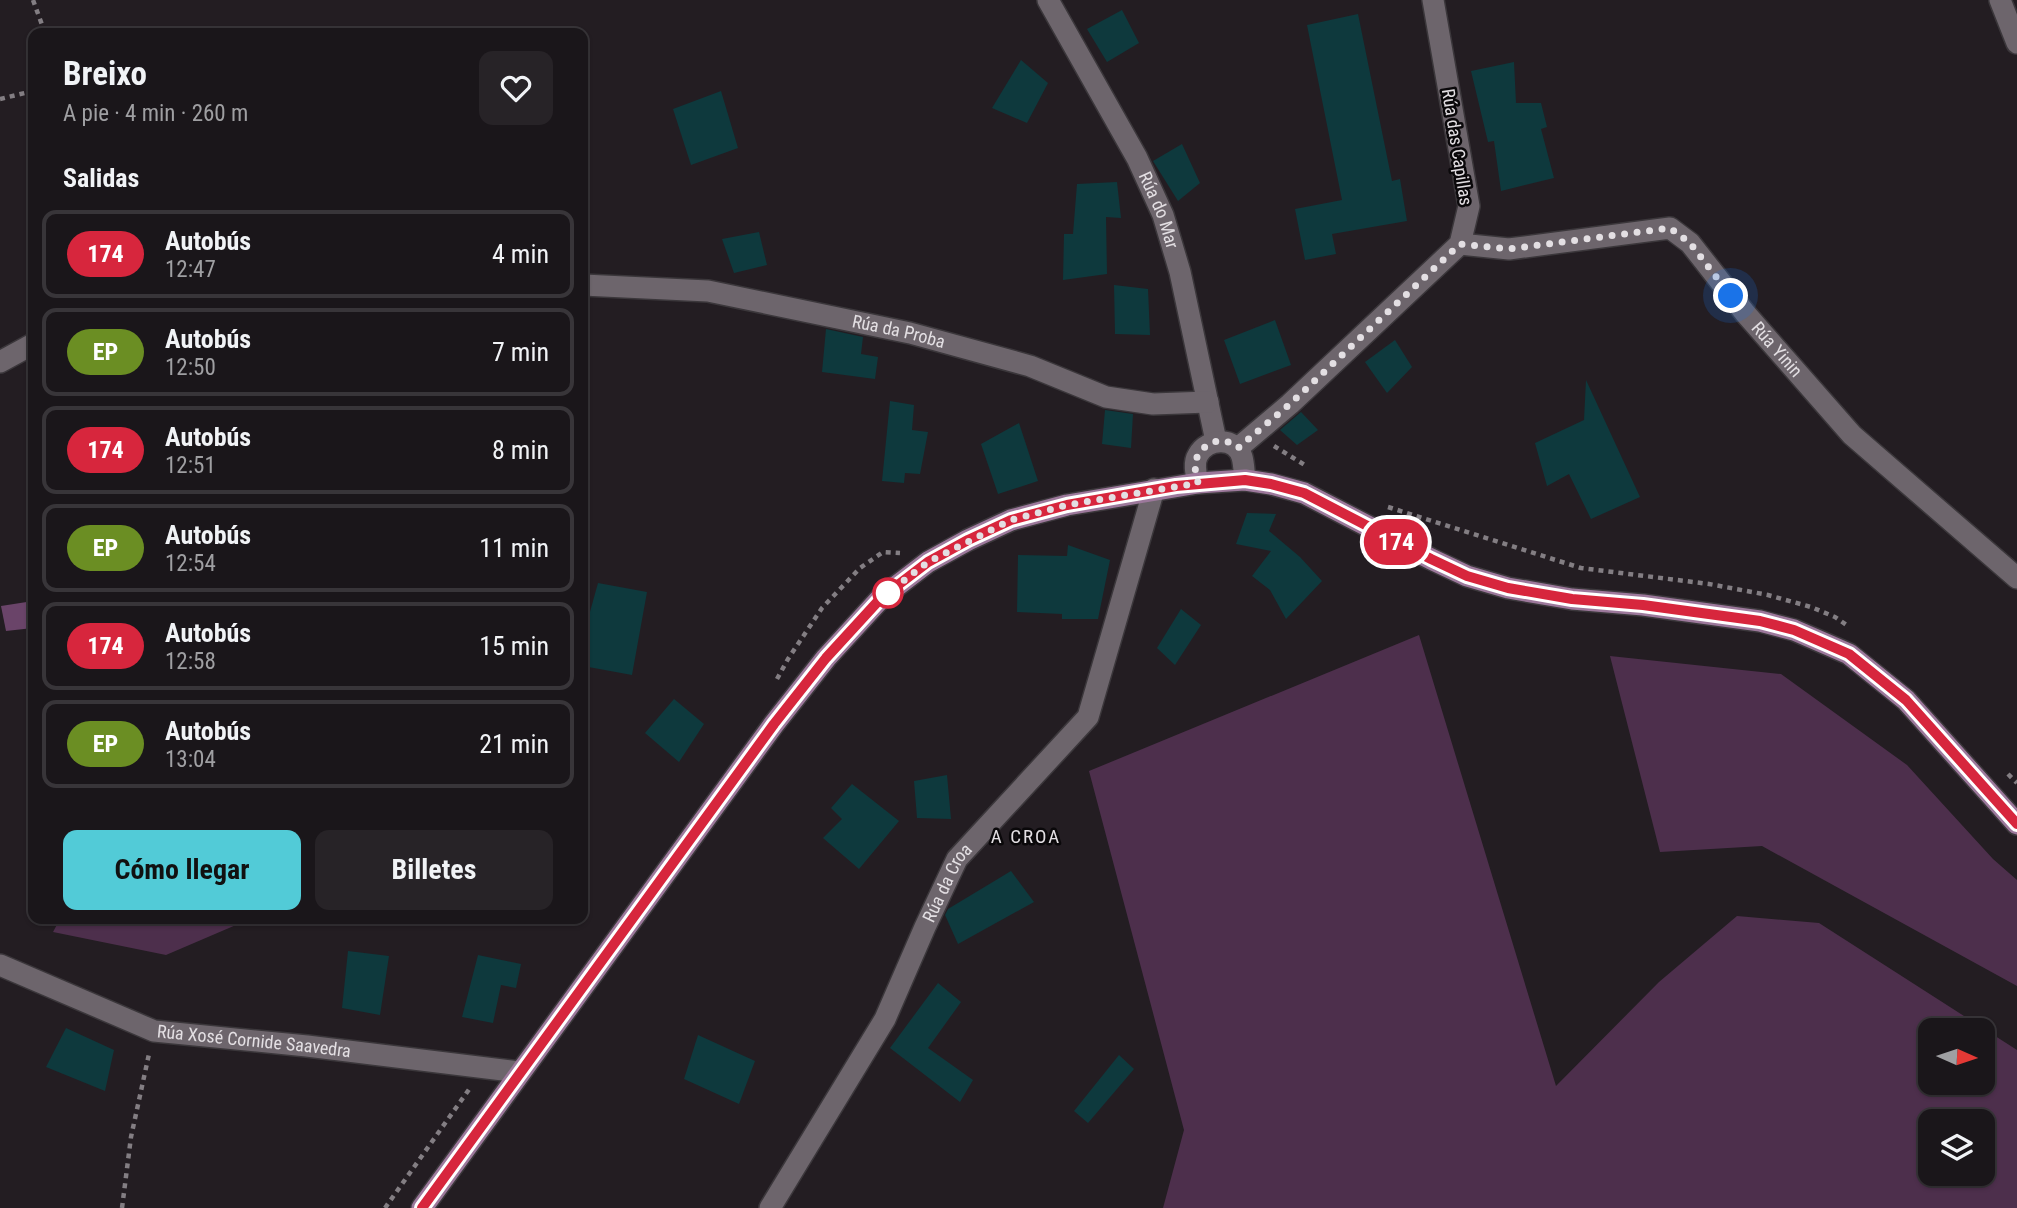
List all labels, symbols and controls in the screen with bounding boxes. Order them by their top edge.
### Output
button: heart [479,51,553,125]
text: Breixo [63,54,147,93]
street label: Rúa das Capillas [1438,87,1477,207]
text: A pie · 4 min · 260 m [63,100,248,127]
text: Salidas [63,163,139,193]
street label: Rúa do Mar [1135,168,1184,251]
text: Autobús [165,226,251,256]
text: 4 min [492,239,549,269]
text: 174 [87,240,124,268]
text: 12:47 [165,256,216,283]
your location [1713,278,1748,313]
street label: Rúa da Proba [850,310,947,352]
street label: Rúa Yinin [1748,317,1807,381]
text: Autobús [165,324,251,354]
text: 7 min [492,337,549,367]
text: EP [93,338,118,366]
text: 12:50 [165,354,216,381]
text: Autobús [165,422,251,452]
text: 8 min [492,435,549,465]
text: 174 [87,436,124,464]
text: 12:51 [165,452,216,479]
line badge: 174 [1356,519,1436,565]
text: Autobús [165,520,251,550]
text: 174 [1378,528,1414,556]
text: 11 min [479,533,549,563]
text: EP [93,534,118,562]
text: 12:54 [165,550,216,577]
unlabelled marker [873,578,903,608]
text: Autobús [165,618,251,648]
text: 15 min [479,631,549,661]
text: 174 [87,632,124,660]
text: 12:58 [165,648,216,675]
text: Autobús [165,716,251,746]
text: 21 min [479,729,549,759]
text: EP [93,730,118,758]
text: 13:04 [165,746,216,773]
district label: A CROA [991,825,1061,848]
button: Cómo llegar [63,830,301,910]
button: Billetes [315,830,553,910]
street label: Rúa da Croa [918,839,976,925]
north arrow [1918,1018,1995,1096]
map controls [1918,1018,1995,1186]
street label: Rúa Xosé Cornide Saavedra [156,1020,352,1061]
button: layers [1918,1109,1995,1186]

